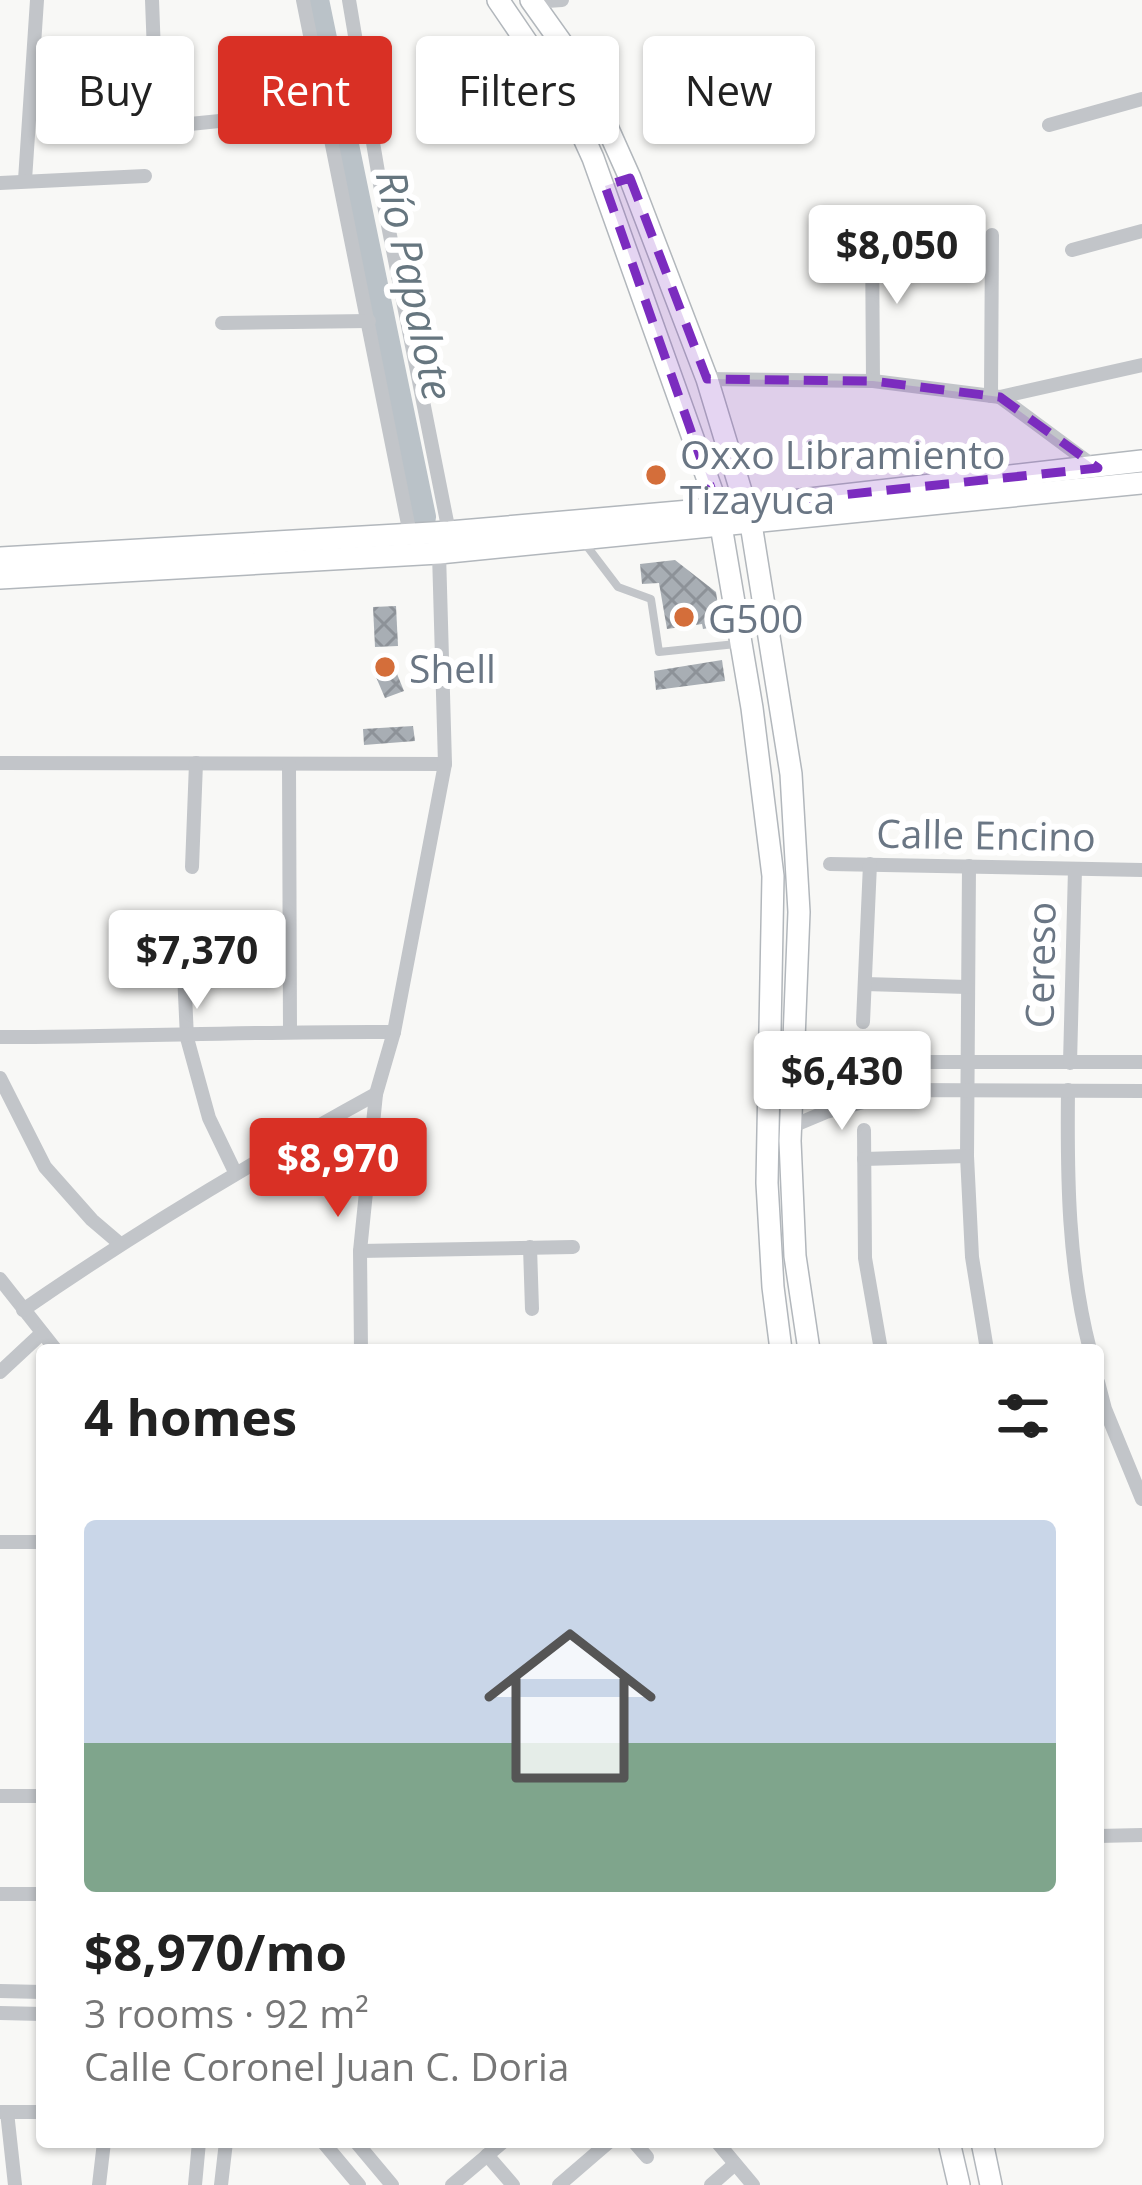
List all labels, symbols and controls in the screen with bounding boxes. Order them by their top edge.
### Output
chip: Buy [36,36,194,144]
chip: Rent [218,36,392,144]
chip: Filters [416,36,619,144]
chip: New [643,36,815,144]
water label: Río Papalote [364,165,468,405]
pin: $8,050 [799,205,995,307]
text: $8,050 [836,217,958,270]
place label: Oxxo Libramiento Tizayuca [680,427,1006,525]
marker: Oxxo Libramiento Tizayuca [643,462,669,488]
place label: G500 [708,591,803,644]
marker: G500 [671,604,697,630]
place label: Shell [409,641,496,694]
marker: Shell [372,654,398,680]
street label: Calle Encino [876,806,1096,862]
street label: Cereso [1011,901,1067,1029]
pin: $7,370 [99,910,295,1012]
text: $7,370 [136,922,258,975]
pin: $6,430 [744,1031,940,1133]
text: $6,430 [781,1043,903,1096]
pin: $8,970 [240,1118,436,1220]
text: $8,970 [277,1130,399,1183]
text: 4 homes [84,1381,297,1451]
icon: filters [990,1383,1056,1449]
icon: home [462,1598,678,1814]
text: $8,970/mo [84,1916,347,1986]
text: 3 rooms · 92 m² [84,1986,369,2039]
text: Calle Coronel Juan C. Doria [84,2039,569,2092]

